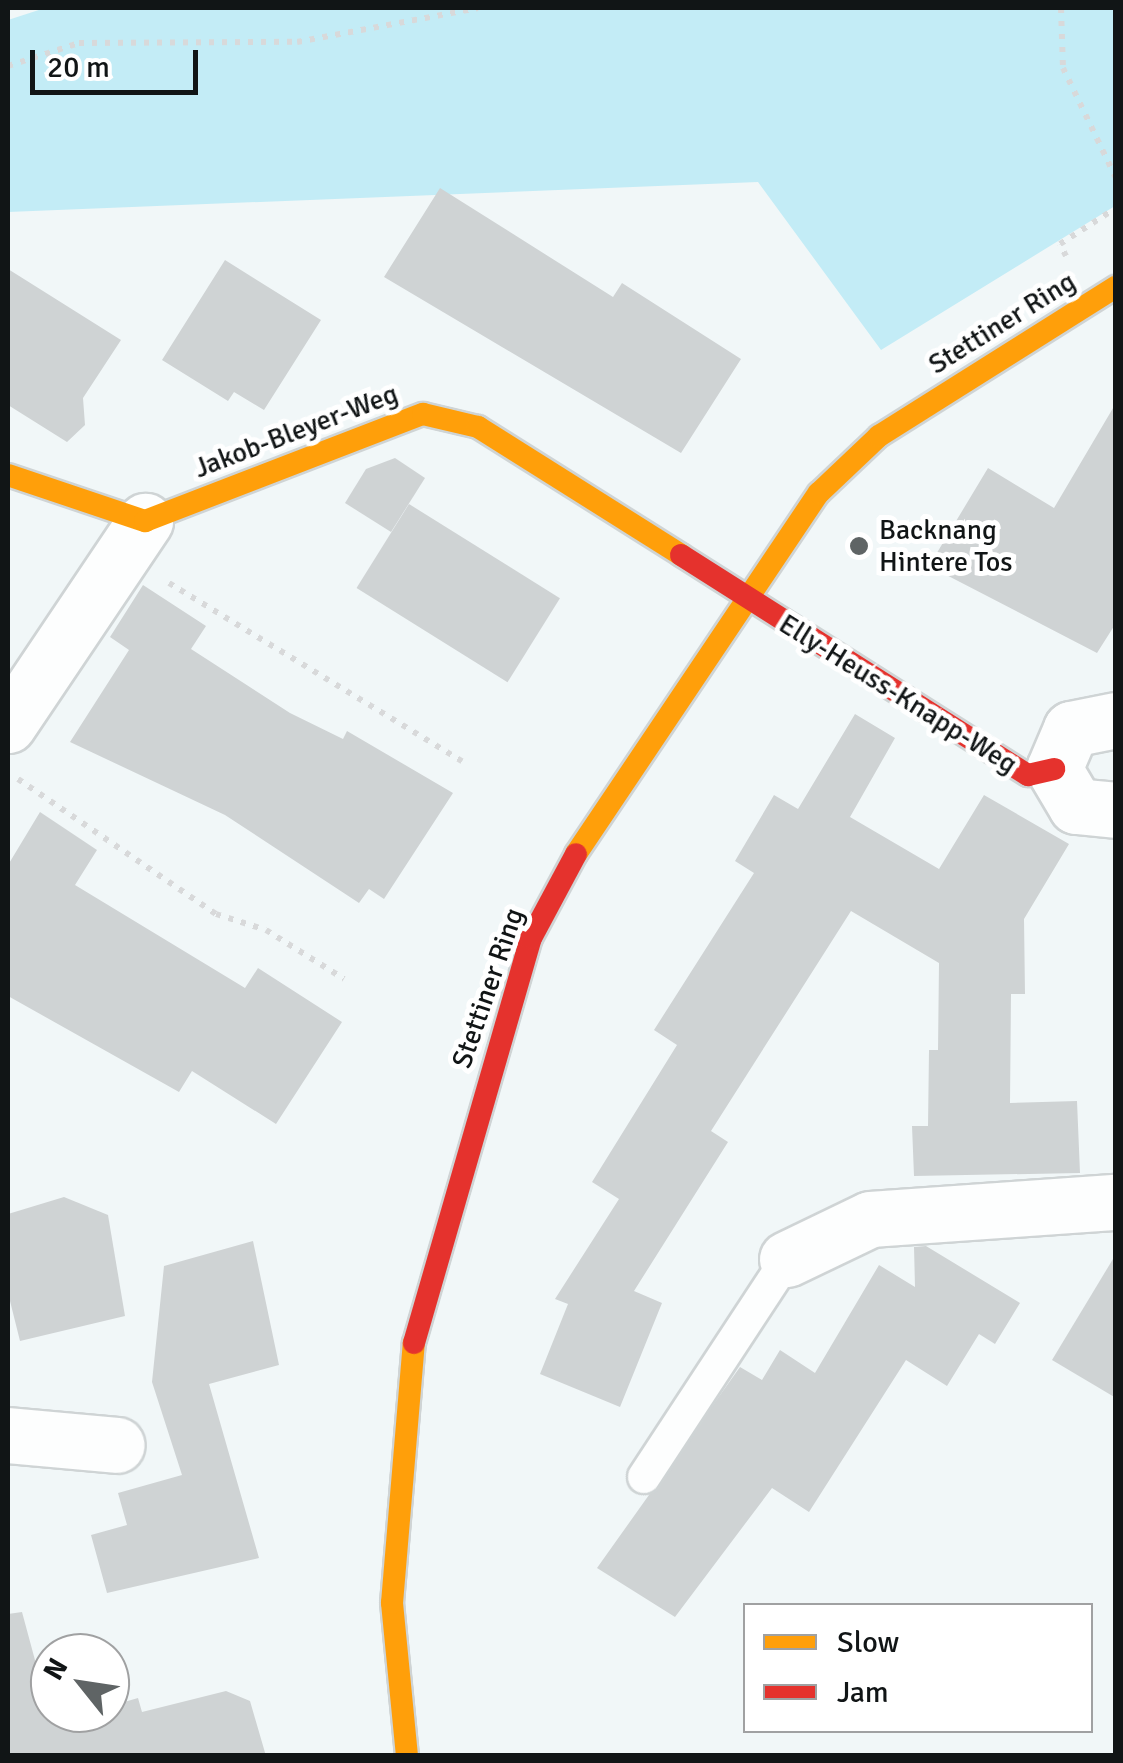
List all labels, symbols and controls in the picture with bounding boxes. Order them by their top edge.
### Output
scale bar [35,30,202,92]
text: 20 m [47,49,110,86]
street label: Stettiner Ring [922,265,1082,381]
street label: Jakob-Bleyer-Weg [189,377,403,485]
place label: Backnang Hintere Tos [879,513,1013,579]
marker: Backnang Hintere Tos [848,535,870,557]
street label: Elly-Heuss-Knapp-Weg [773,607,1023,781]
street label: Stettiner Ring [445,904,531,1072]
legend [743,1603,1093,1733]
text: Slow [837,1624,899,1661]
north arrow [30,1633,130,1733]
text: N [36,1652,75,1686]
text: Jam [837,1674,889,1711]

